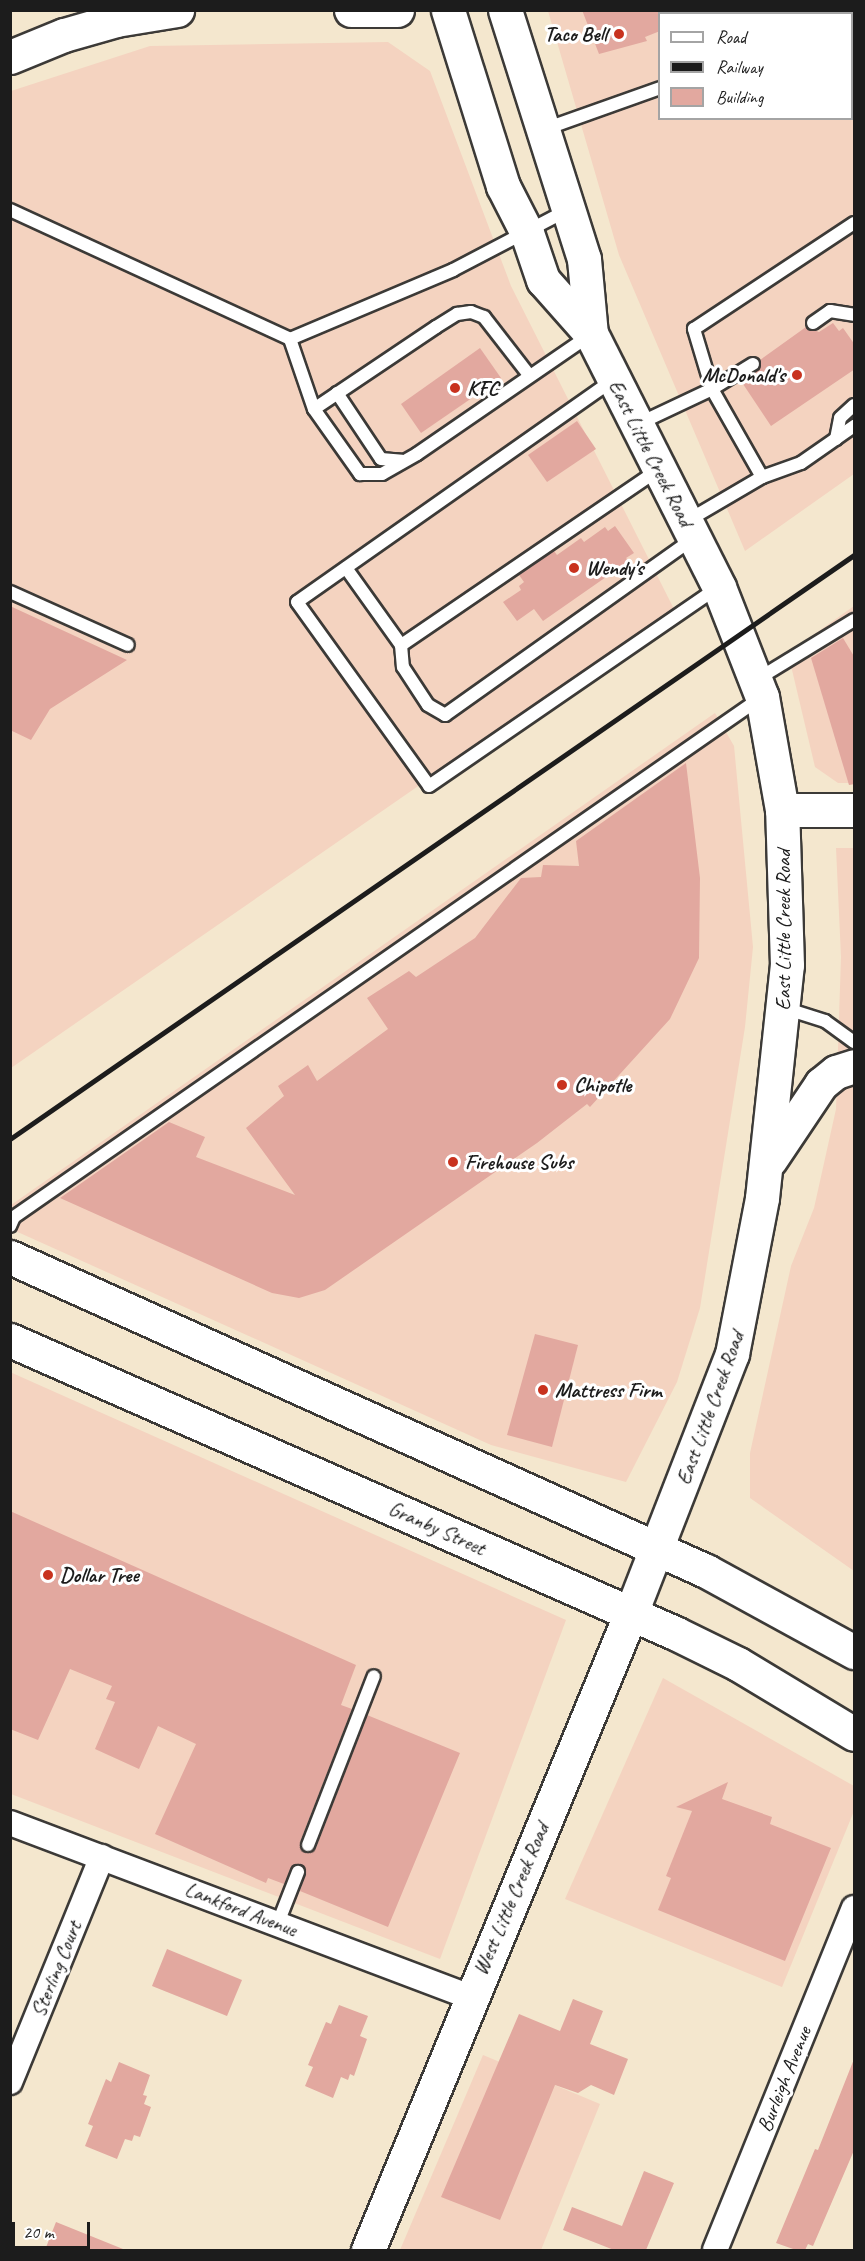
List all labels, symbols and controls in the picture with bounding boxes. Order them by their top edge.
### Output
legend [658,12,853,120]
place label: Taco Bell [544,21,607,47]
text: Road [716,26,746,48]
marker: Taco Bell [612,27,626,41]
text: Railway [716,56,763,78]
text: Building [716,86,763,108]
place label: McDonald's [702,362,785,388]
marker: McDonald's [790,368,804,382]
place label: KFC [467,375,498,401]
street label: East Little Creek Road [603,376,699,530]
marker: KFC [448,381,462,395]
place label: Wendy's [586,555,643,581]
marker: Wendy's [567,561,581,575]
street label: East Little Creek Road [770,850,796,1010]
place label: Chipotle [574,1072,631,1098]
marker: Chipotle [555,1078,569,1092]
place label: Firehouse Subs [465,1149,572,1175]
marker: Firehouse Subs [446,1155,460,1169]
street label: East Little Creek Road [671,1328,749,1488]
place label: Mattress Firm [555,1377,662,1403]
marker: Mattress Firm [536,1383,550,1397]
street label: Granby Street [385,1495,489,1561]
place label: Dollar Tree [60,1562,138,1588]
marker: Dollar Tree [41,1568,55,1582]
street label: West Little Creek Road [468,1819,554,1979]
street label: Lankford Avenue [181,1876,301,1942]
street label: Sterling Court [25,1917,87,2021]
street label: Burleigh Avenue [752,2023,816,2135]
scale bar [15,2210,93,2248]
text: 20 m [23,2221,54,2243]

